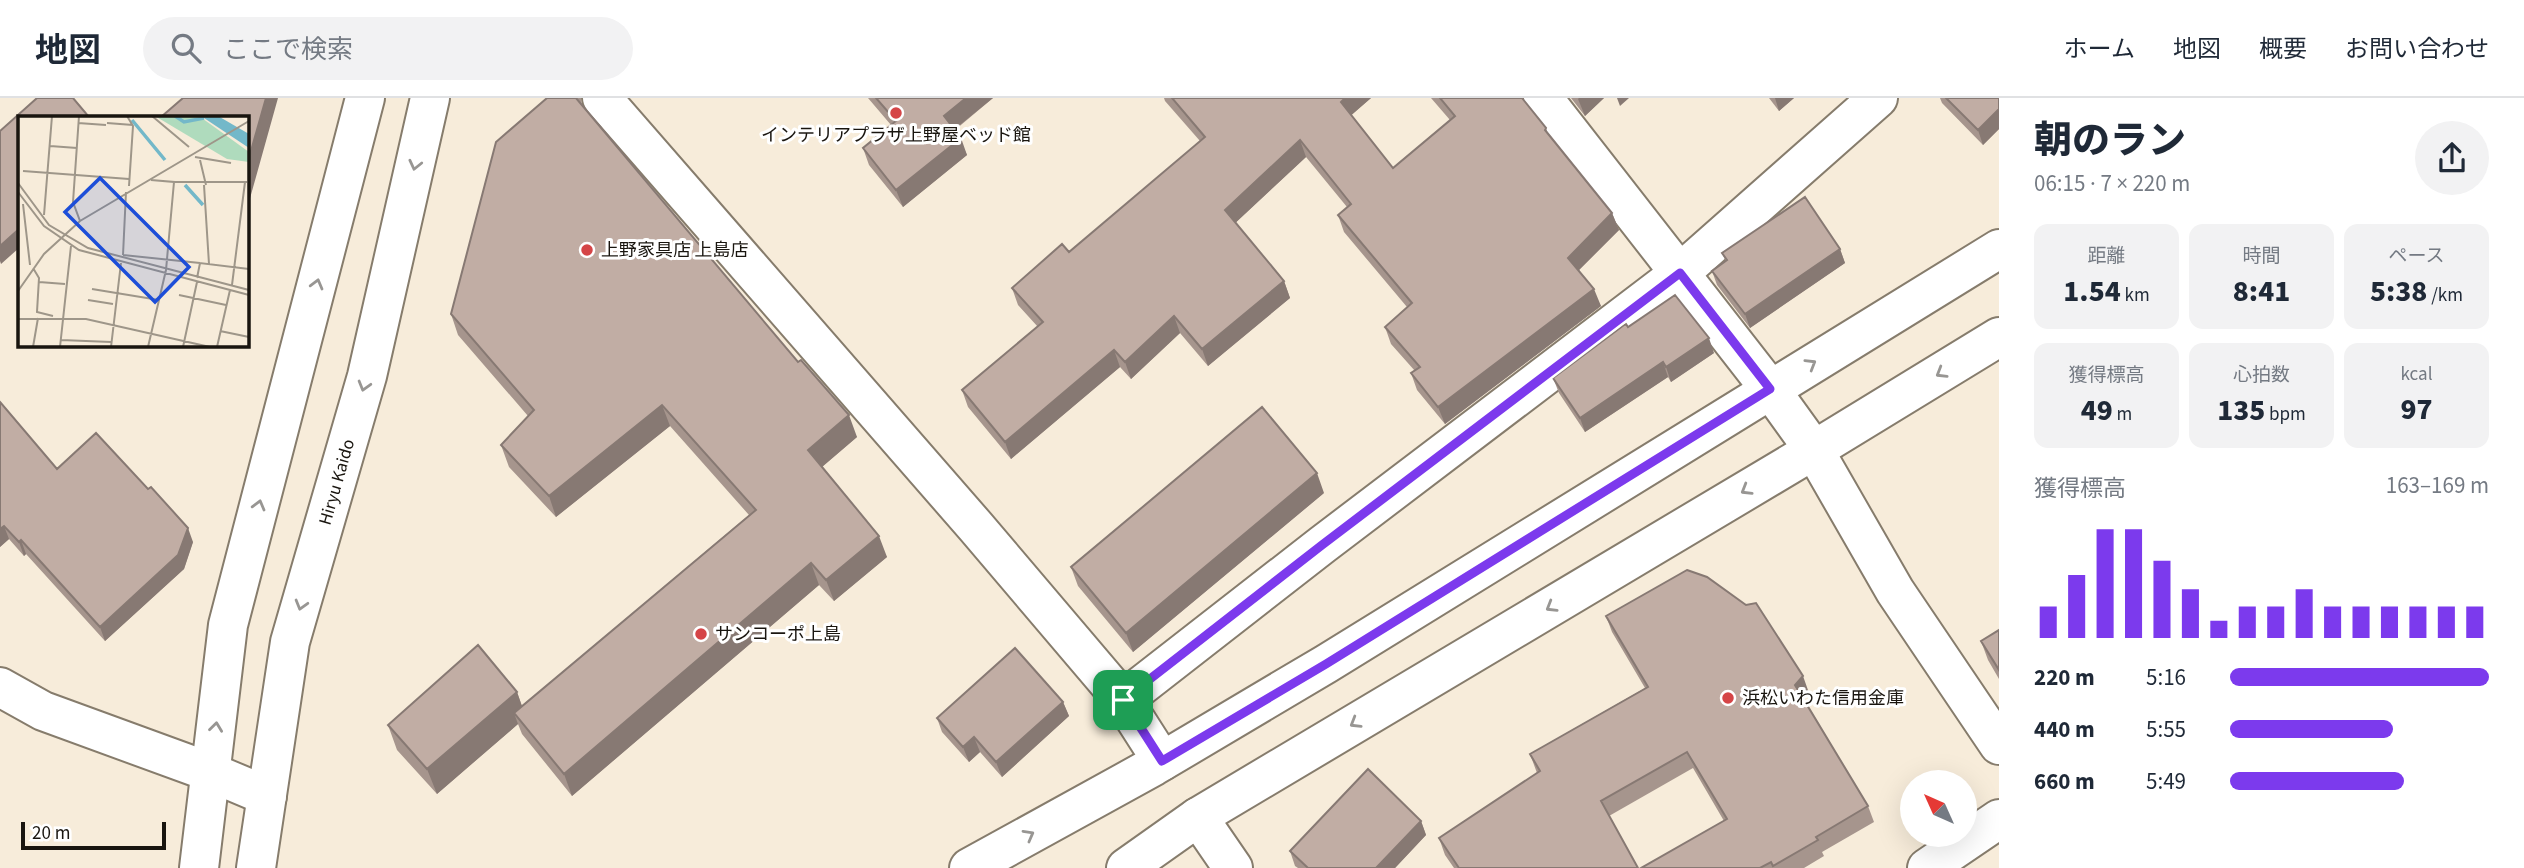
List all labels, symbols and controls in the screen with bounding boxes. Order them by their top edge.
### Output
search box [143,17,633,80]
text: 地図 [35,27,101,74]
icon: search [167,29,205,67]
text: ここで検索 [223,31,353,68]
text: ホーム [2064,32,2135,67]
text: 地図 [2173,32,2221,67]
text: 概要 [2259,32,2307,67]
text: お問い合わせ [2345,32,2489,67]
marker: インテリアプラザ上野屋ベッド館 [888,105,904,121]
text: 朝のラン [2034,114,2186,168]
inset map [18,116,248,346]
button: share [2415,121,2489,195]
place label: インテリアプラザ上野屋ベッド館 [761,123,1031,148]
one-way arrow [409,159,424,171]
text: 06:15 · 7 × 220 m [2034,167,2190,200]
place label: 上野家具店 上島店 [601,238,749,263]
marker: 上野家具店 上島店 [579,242,595,258]
text: 距離 [2087,243,2126,270]
text: 時間 [2242,243,2281,270]
text: ペース [2388,243,2445,270]
text: 1.54 [2063,270,2121,313]
text: 8:41 [2233,270,2290,313]
text: 5:38 [2370,270,2427,313]
one-way arrow [309,278,323,290]
text: km [2121,282,2150,309]
text: /km [2427,282,2463,309]
one-way arrow [1803,359,1816,372]
text: kcal [2401,361,2432,388]
text: 獲得標高 [2068,362,2145,389]
text: 心拍数 [2233,362,2290,389]
one-way arrow [1935,364,1948,377]
one-way arrow [358,380,373,392]
text: 97 [2400,388,2433,431]
text: 49 [2081,389,2113,432]
text: 135 [2217,389,2265,432]
text: m [2113,401,2132,428]
text: bpm [2265,401,2306,428]
street label: Hiryu Kaido [313,436,361,528]
text: 163–169 m [2386,469,2489,502]
text: 獲得標高 [2034,472,2126,505]
one-way arrow [1741,482,1754,495]
one-way arrow [251,499,266,511]
one-way arrow [295,599,309,611]
one-way arrow [1545,599,1558,612]
place label: サンコーポ上島 [715,622,841,647]
marker: サンコーポ上島 [693,626,709,642]
text: 220 m [2034,661,2095,694]
text: 5:16 [2146,661,2186,694]
pin [1093,670,1153,730]
icon: arrive [1104,681,1142,719]
place label: 浜松いわた信用金庫 [1742,686,1904,711]
marker: 浜松いわた信用金庫 [1720,690,1736,706]
text: 440 m [2034,713,2095,746]
text: 5:55 [2146,713,2186,746]
one-way arrow [1350,715,1363,728]
one-way arrow [208,721,223,733]
text: 660 m [2034,765,2095,798]
text: 5:49 [2146,765,2186,798]
north arrow [1900,770,1978,847]
map controls [1900,770,1977,847]
scale bar [21,819,166,851]
text: 20 m [32,820,70,847]
one-way arrow [1021,830,1034,843]

